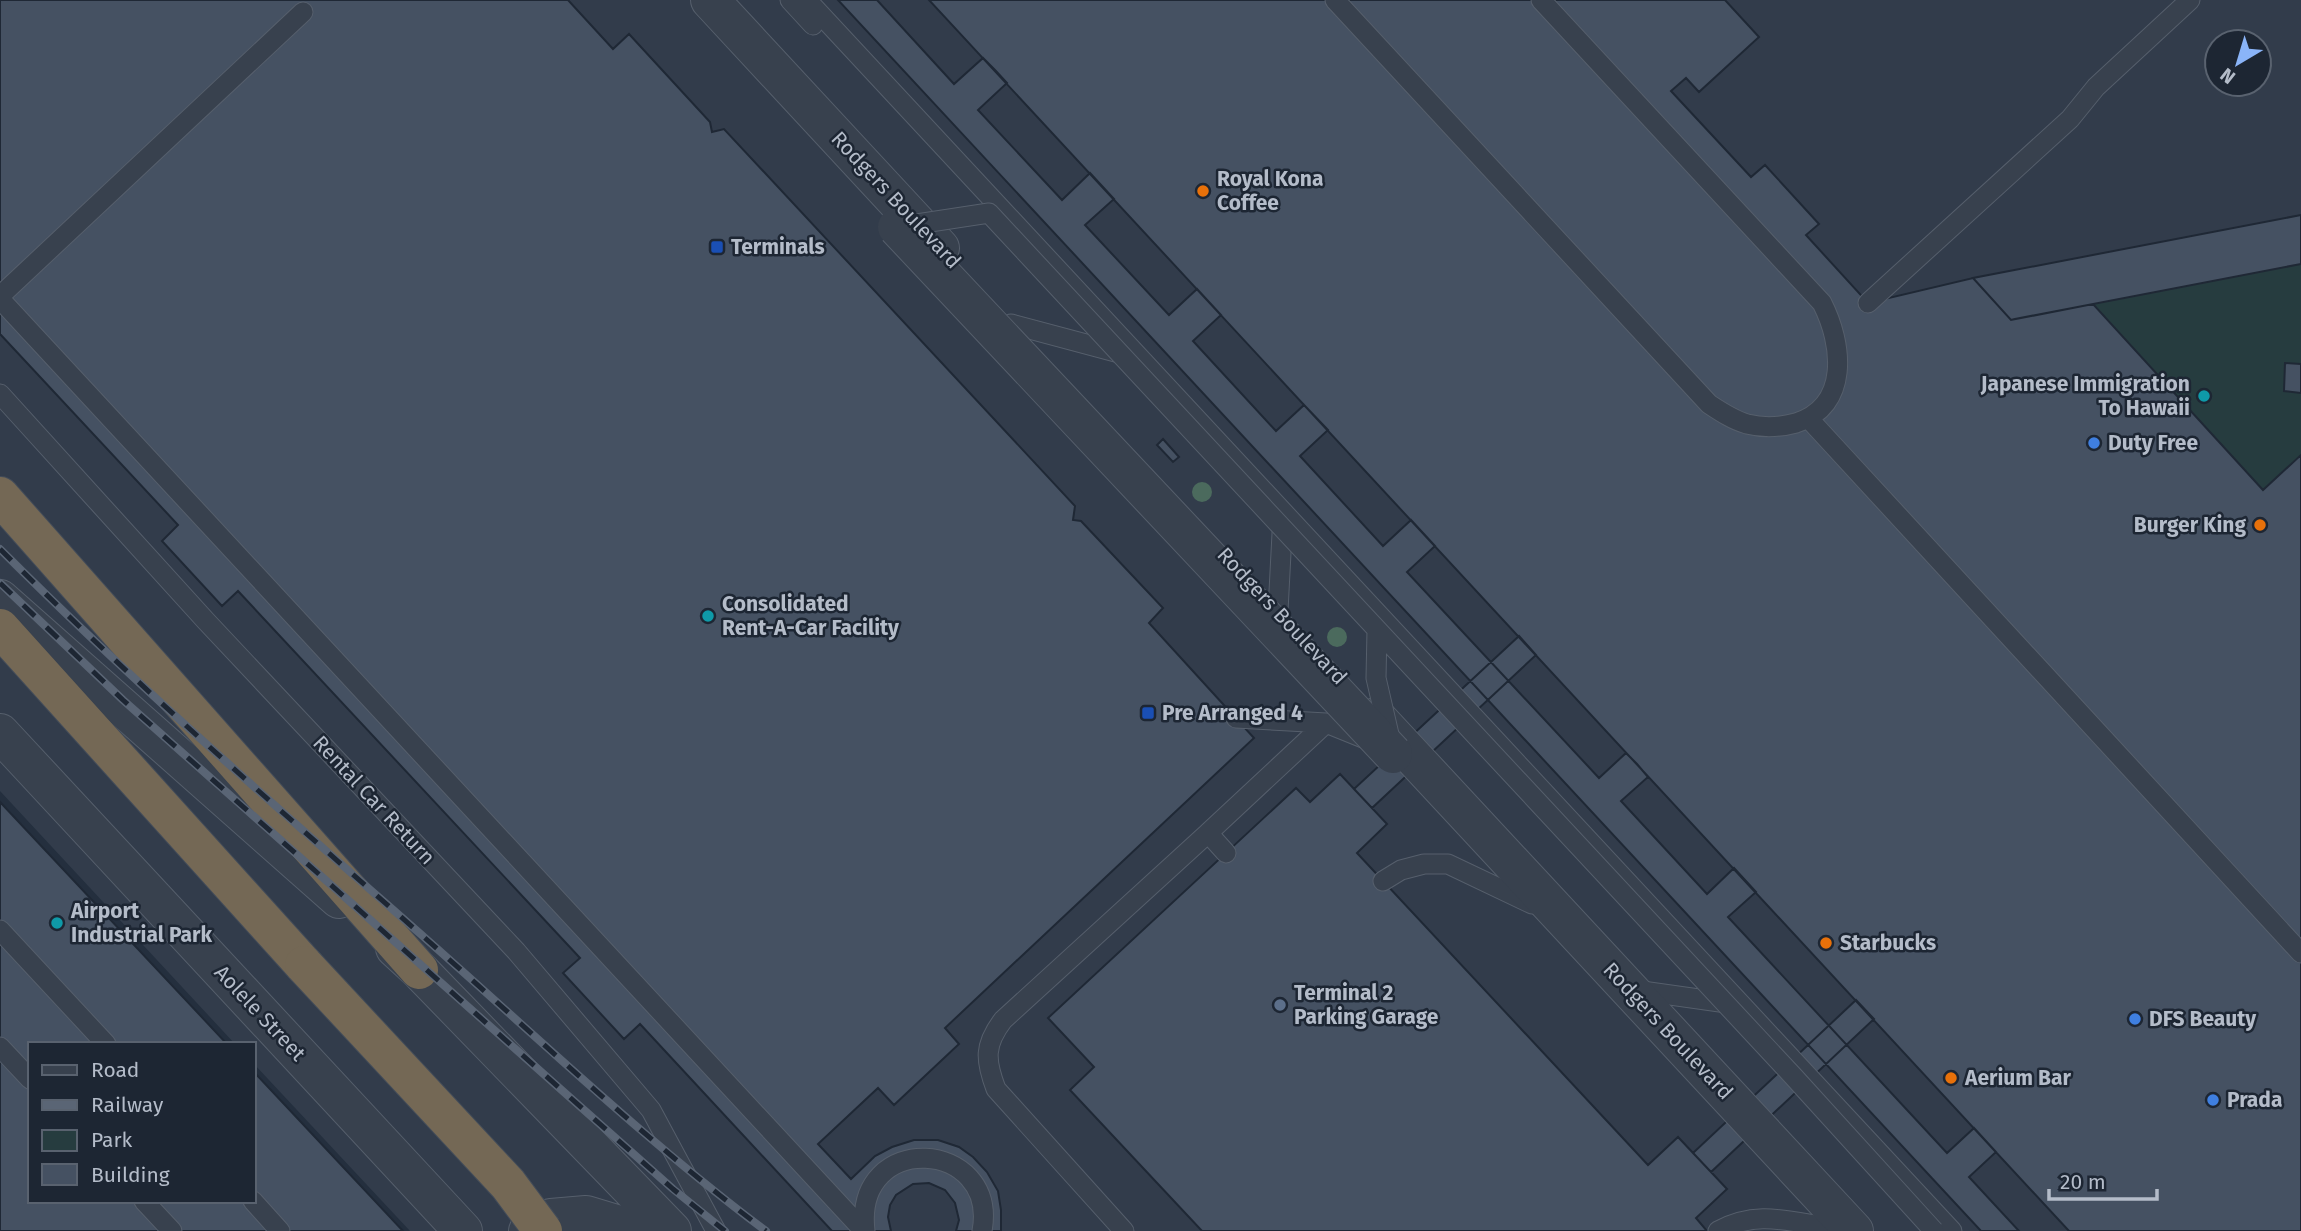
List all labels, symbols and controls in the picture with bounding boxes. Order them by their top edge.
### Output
north arrow [2203,28,2273,98]
text: N [2216,63,2240,89]
street label: Rodgers Boulevard [826,126,966,274]
place label: Royal Kona Coffee [1217,166,1323,216]
marker: Royal Kona Coffee [1195,183,1211,199]
place label: Terminals [731,234,825,260]
marker: Terminals [709,239,725,255]
place label: Japanese Immigration To Hawaii [1980,371,2190,421]
marker: Japanese Immigration To Hawaii [2196,388,2212,404]
place label: Duty Free [2108,430,2198,456]
marker: Duty Free [2086,435,2102,451]
place label: Burger King [2134,512,2246,538]
marker: Burger King [2252,517,2268,533]
street label: Rodgers Boulevard [1212,542,1352,690]
place label: Consolidated Rent-A-Car Facility [722,591,899,641]
marker: Consolidated Rent-A-Car Facility [700,608,716,624]
place label: Pre Arranged 4 [1162,700,1303,726]
marker: Pre Arranged 4 [1140,705,1156,721]
street label: Rental Car Return [307,730,441,870]
place label: Airport Industrial Park [70,898,212,948]
marker: Airport Industrial Park [49,915,65,931]
place label: Starbucks [1840,930,1936,956]
marker: Starbucks [1818,935,1834,951]
street label: Rodgers Boulevard [1598,957,1738,1105]
street label: Aolele Street [209,960,311,1067]
place label: Terminal 2 Parking Garage [1294,980,1439,1030]
marker: Terminal 2 Parking Garage [1272,997,1288,1013]
place label: DFS Beauty [2149,1006,2256,1032]
marker: DFS Beauty [2127,1011,2143,1027]
legend [28,1042,256,1203]
text: Road [91,1057,139,1083]
place label: Aerium Bar [1964,1065,2072,1091]
marker: Aerium Bar [1943,1070,1959,1086]
place label: Prada [2227,1087,2282,1113]
text: Railway [91,1092,164,1118]
marker: Prada [2205,1092,2221,1108]
text: Park [91,1127,133,1153]
scale bar [2049,1158,2158,1202]
text: Building [91,1162,170,1188]
text: 20 m [2060,1169,2106,1195]

